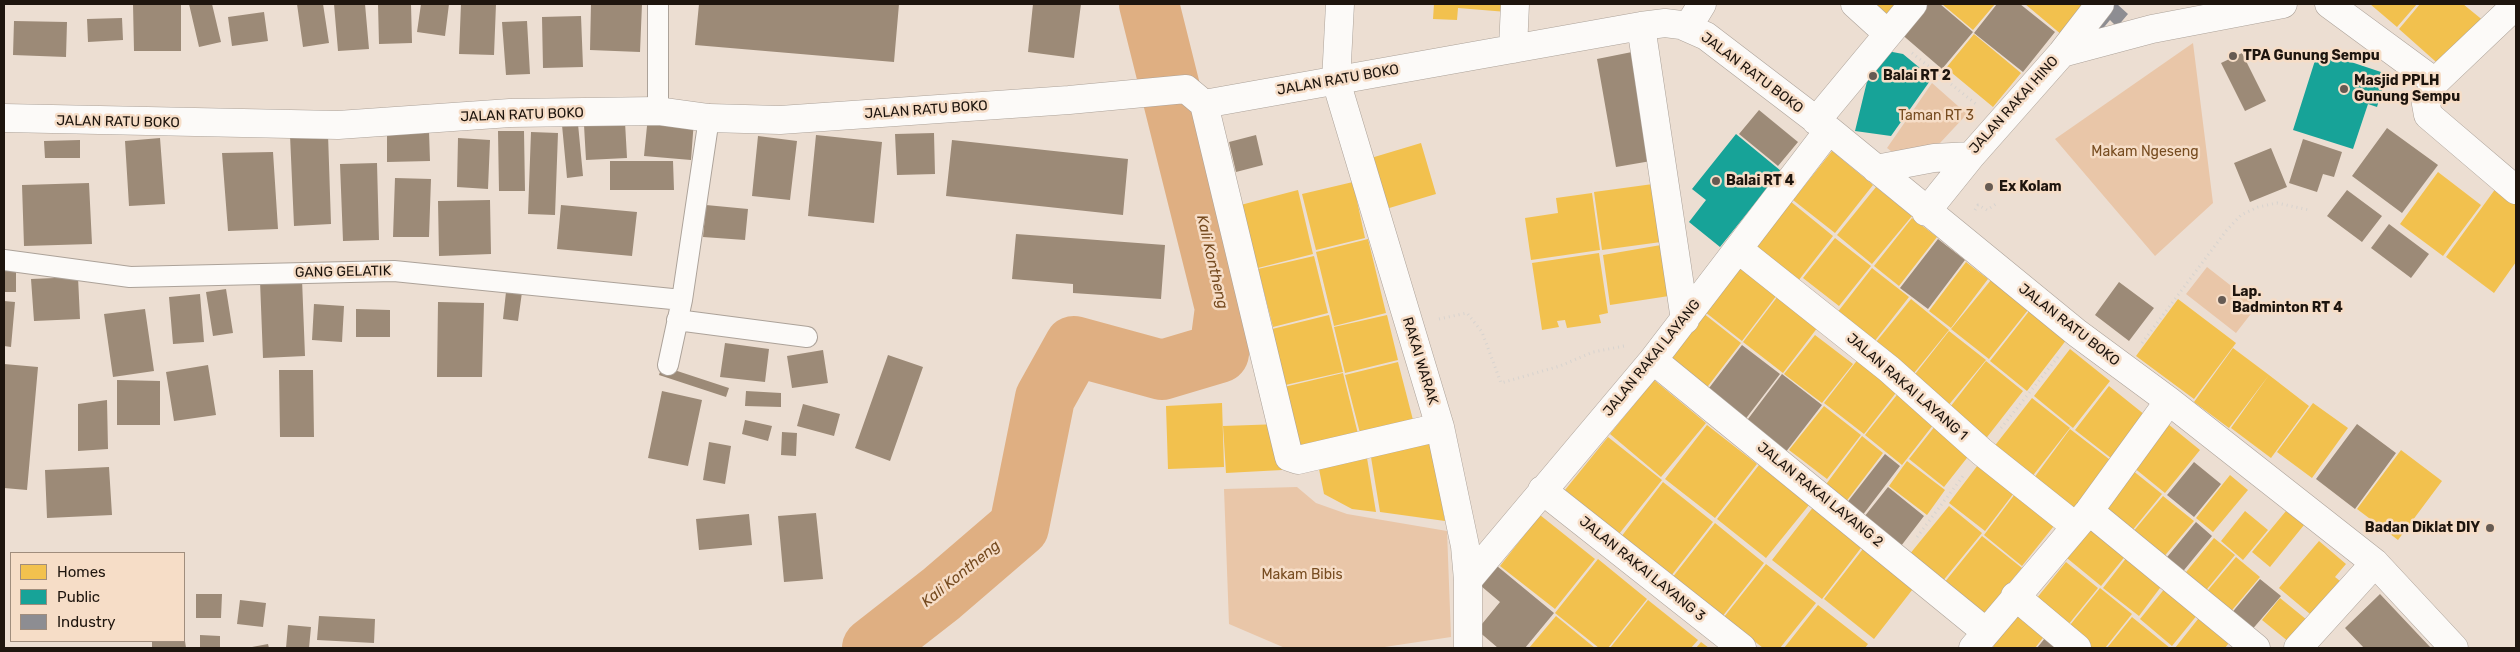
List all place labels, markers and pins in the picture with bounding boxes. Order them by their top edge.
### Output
place label: TPA Gunung Sempu [2243,48,2380,64]
marker: TPA Gunung Sempu [2227,50,2239,62]
place label: Balai RT 2 [1883,68,1951,84]
marker: Balai RT 2 [1867,70,1879,82]
place label: Masjid PPLH Gunung Sempu [2354,73,2460,105]
marker: Masjid PPLH Gunung Sempu [2338,83,2350,95]
place label: Balai RT 4 [1726,173,1794,189]
marker: Balai RT 4 [1710,175,1722,187]
place label: Ex Kolam [1999,179,2062,195]
marker: Ex Kolam [1983,181,1995,193]
place label: Lap. Badminton RT 4 [2232,284,2343,316]
marker: Lap. Badminton RT 4 [2216,294,2228,306]
place label: Badan Diklat DIY [2365,520,2480,536]
marker: Badan Diklat DIY [2484,522,2496,534]

